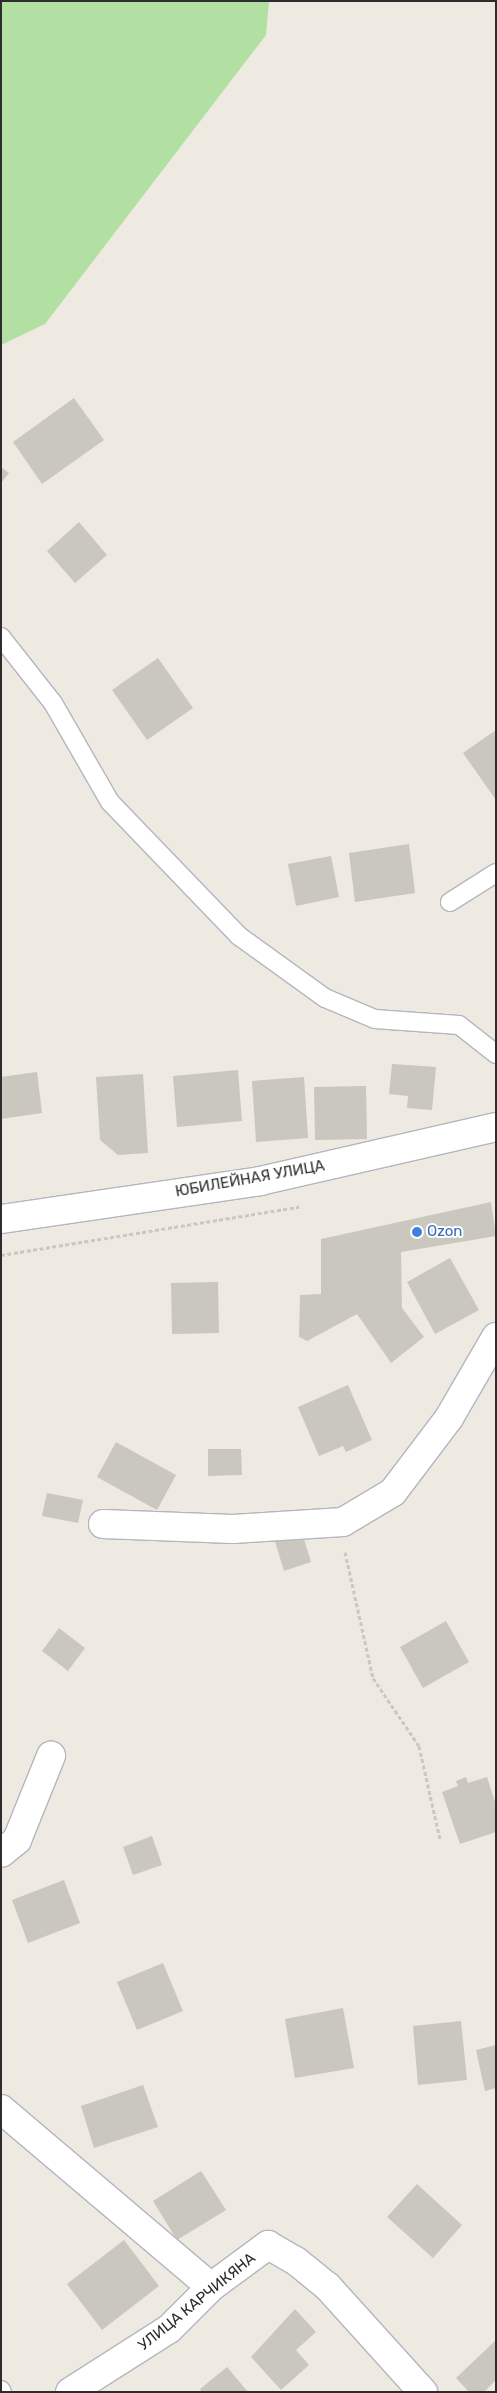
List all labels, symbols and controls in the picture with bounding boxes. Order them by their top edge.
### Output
street label: ЮБИЛЕЙНАЯ УЛИЦА [174,1157,326,1201]
place label: Ozon [427,1223,462,1241]
marker: Ozon [411,1226,423,1238]
street label: УЛИЦА КАРЧИКЯНА [135,2249,259,2355]

